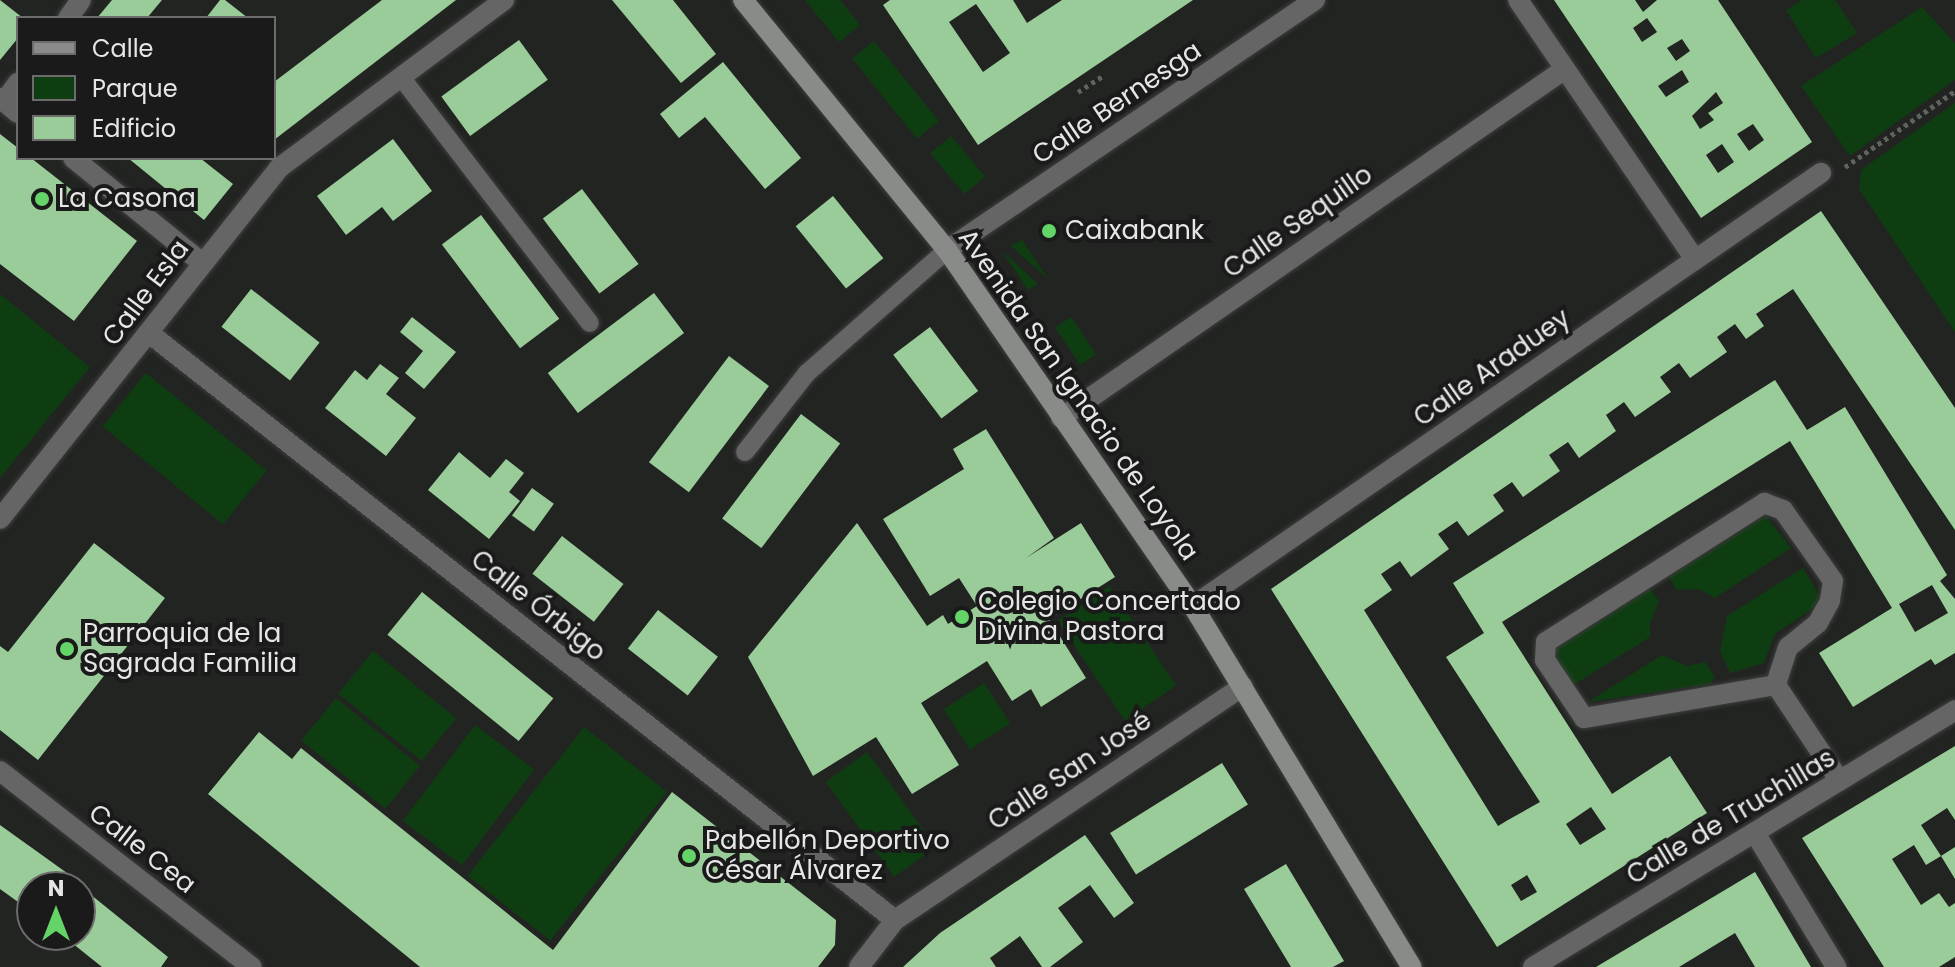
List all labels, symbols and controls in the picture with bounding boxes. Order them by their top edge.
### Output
legend [16,16,276,160]
text: Calle [92,32,153,65]
street label: Calle Bernesga [1027,35,1207,171]
text: Parque [92,72,178,105]
text: Edificio [92,112,176,145]
street label: Calle Sequillo [1217,159,1379,285]
place label: La Casona [58,183,196,215]
marker: La Casona [33,190,51,208]
place label: Caixabank [1065,215,1204,247]
marker: Caixabank [1040,222,1058,240]
street label: Avenida San Ignacio de Loyola [951,223,1205,567]
street label: Calle Esla [96,234,196,352]
street label: Calle Araduey [1408,303,1576,433]
street label: Calle Órbigo [465,544,611,668]
place label: Colegio Concertado Divina Pastora [978,586,1241,648]
marker: Colegio Concertado Divina Pastora [953,608,971,626]
place label: Parroquia de la Sagrada Familia [83,618,297,680]
marker: Parroquia de la Sagrada Familia [58,640,76,658]
street label: Calle San José [983,705,1157,837]
street label: Calle de Truchillas [1621,743,1841,891]
street label: Calle Cea [82,798,202,900]
place label: Pabellón Deportivo César Álvarez [705,825,950,886]
marker: Pabellón Deportivo César Álvarez [680,847,698,865]
north arrow [16,871,96,951]
text: N [48,873,64,904]

